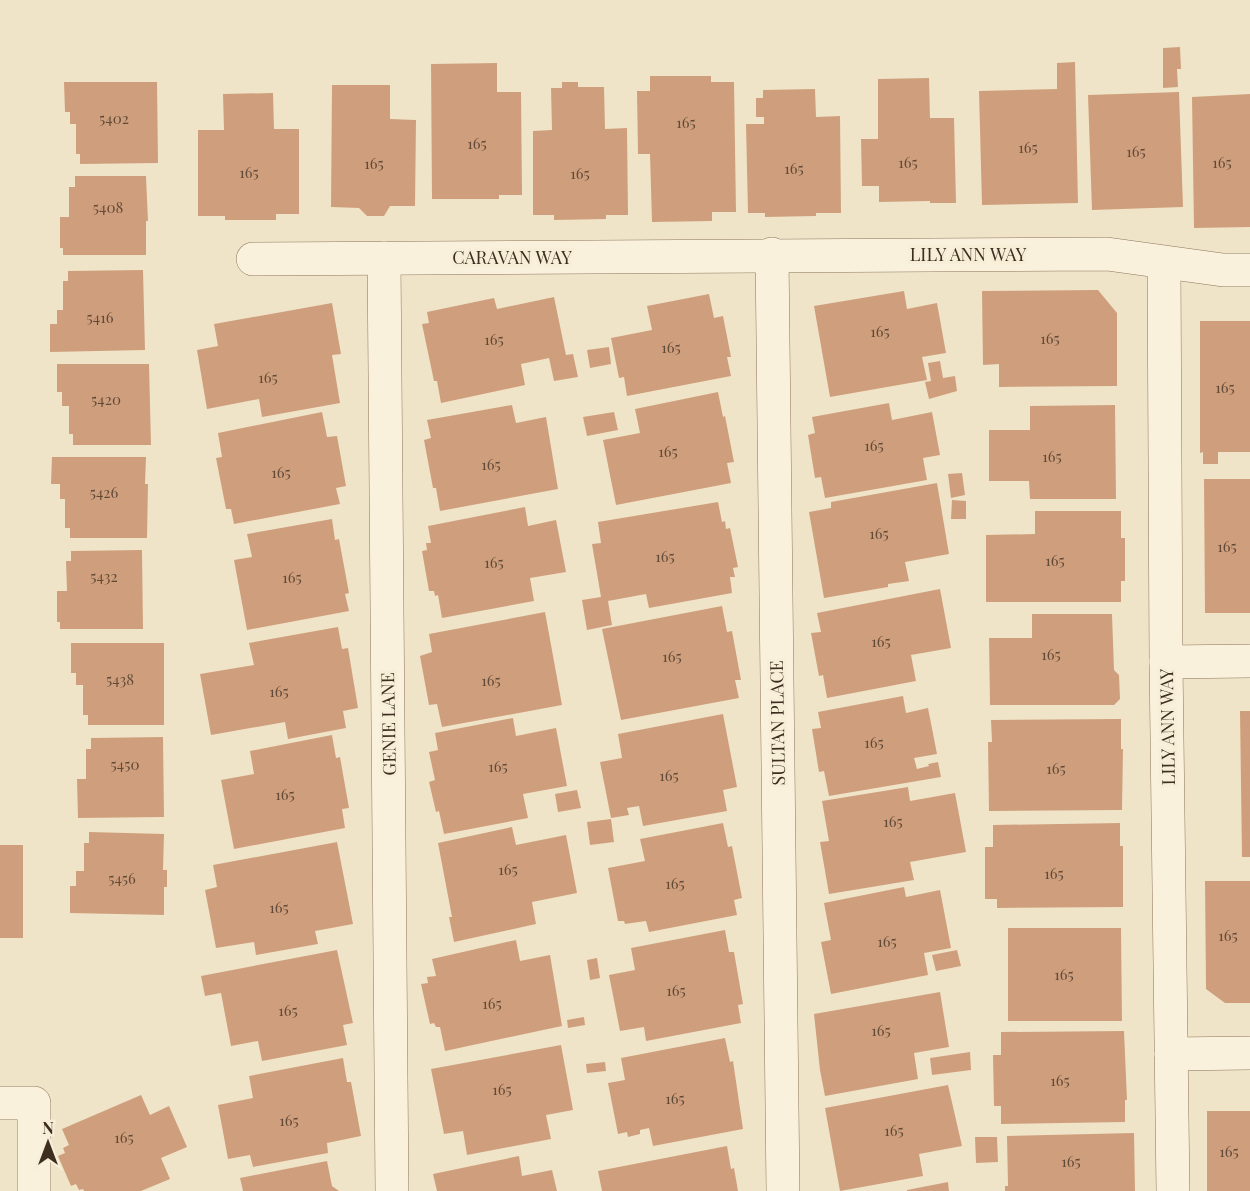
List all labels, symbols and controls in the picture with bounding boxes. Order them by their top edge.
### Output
house number: 5402 [99,108,129,128]
house number: 165 [676,112,696,132]
house number: 165 [467,133,487,153]
house number: 165 [1018,137,1038,157]
house number: 165 [1126,141,1146,161]
house number: 165 [898,152,918,172]
house number: 165 [1212,152,1232,172]
house number: 165 [364,153,384,173]
house number: 165 [784,158,804,178]
house number: 165 [239,162,259,182]
house number: 165 [570,163,590,183]
house number: 5408 [93,197,123,217]
street label: LILY ANN WAY [910,242,1027,266]
street label: CARAVAN WAY [452,245,572,269]
house number: 5416 [87,307,114,327]
house number: 165 [870,321,890,341]
house number: 165 [1040,328,1060,348]
house number: 165 [484,329,504,349]
house number: 165 [661,337,681,357]
house number: 165 [258,367,278,387]
house number: 165 [1215,377,1235,397]
house number: 5420 [91,389,121,409]
house number: 165 [864,435,884,455]
house number: 165 [658,441,678,461]
house number: 165 [1042,446,1062,466]
house number: 165 [481,454,501,474]
house number: 165 [271,462,291,482]
house number: 5426 [90,482,119,502]
house number: 165 [869,523,889,543]
house number: 165 [1217,536,1237,556]
house number: 165 [655,546,675,566]
house number: 165 [1045,550,1065,570]
house number: 165 [484,552,504,572]
house number: 5432 [90,566,118,586]
house number: 165 [282,567,302,587]
house number: 165 [871,631,891,651]
house number: 165 [1041,644,1061,664]
house number: 165 [662,646,682,666]
street label: SULTAN PLACE [764,660,790,786]
street label: LILY ANN WAY [1154,668,1180,785]
house number: 5438 [106,669,134,689]
house number: 165 [481,670,501,690]
street label: GENIE LANE [375,672,401,776]
house number: 165 [269,681,289,701]
house number: 165 [864,732,884,752]
house number: 5450 [111,754,139,774]
house number: 165 [488,756,508,776]
house number: 165 [1046,758,1066,778]
house number: 165 [659,765,679,785]
house number: 165 [275,784,295,804]
house number: 165 [883,811,903,831]
house number: 165 [498,859,518,879]
house number: 165 [1044,863,1064,883]
house number: 5456 [108,868,136,888]
house number: 165 [665,873,685,893]
house number: 165 [269,897,289,917]
house number: 165 [1218,925,1238,945]
house number: 165 [877,931,897,951]
house number: 165 [1054,964,1074,984]
house number: 165 [666,980,686,1000]
house number: 165 [482,993,502,1013]
house number: 165 [278,1000,298,1020]
house number: 165 [871,1020,891,1040]
house number: 165 [1050,1070,1070,1090]
house number: 165 [492,1079,512,1099]
house number: 165 [665,1088,685,1108]
house number: 165 [279,1110,299,1130]
north arrow [18,1113,78,1173]
text: N [42,1117,54,1138]
house number: 165 [884,1120,904,1140]
house number: 165 [114,1127,134,1147]
house number: 165 [1219,1141,1239,1161]
house number: 165 [1061,1151,1081,1171]

